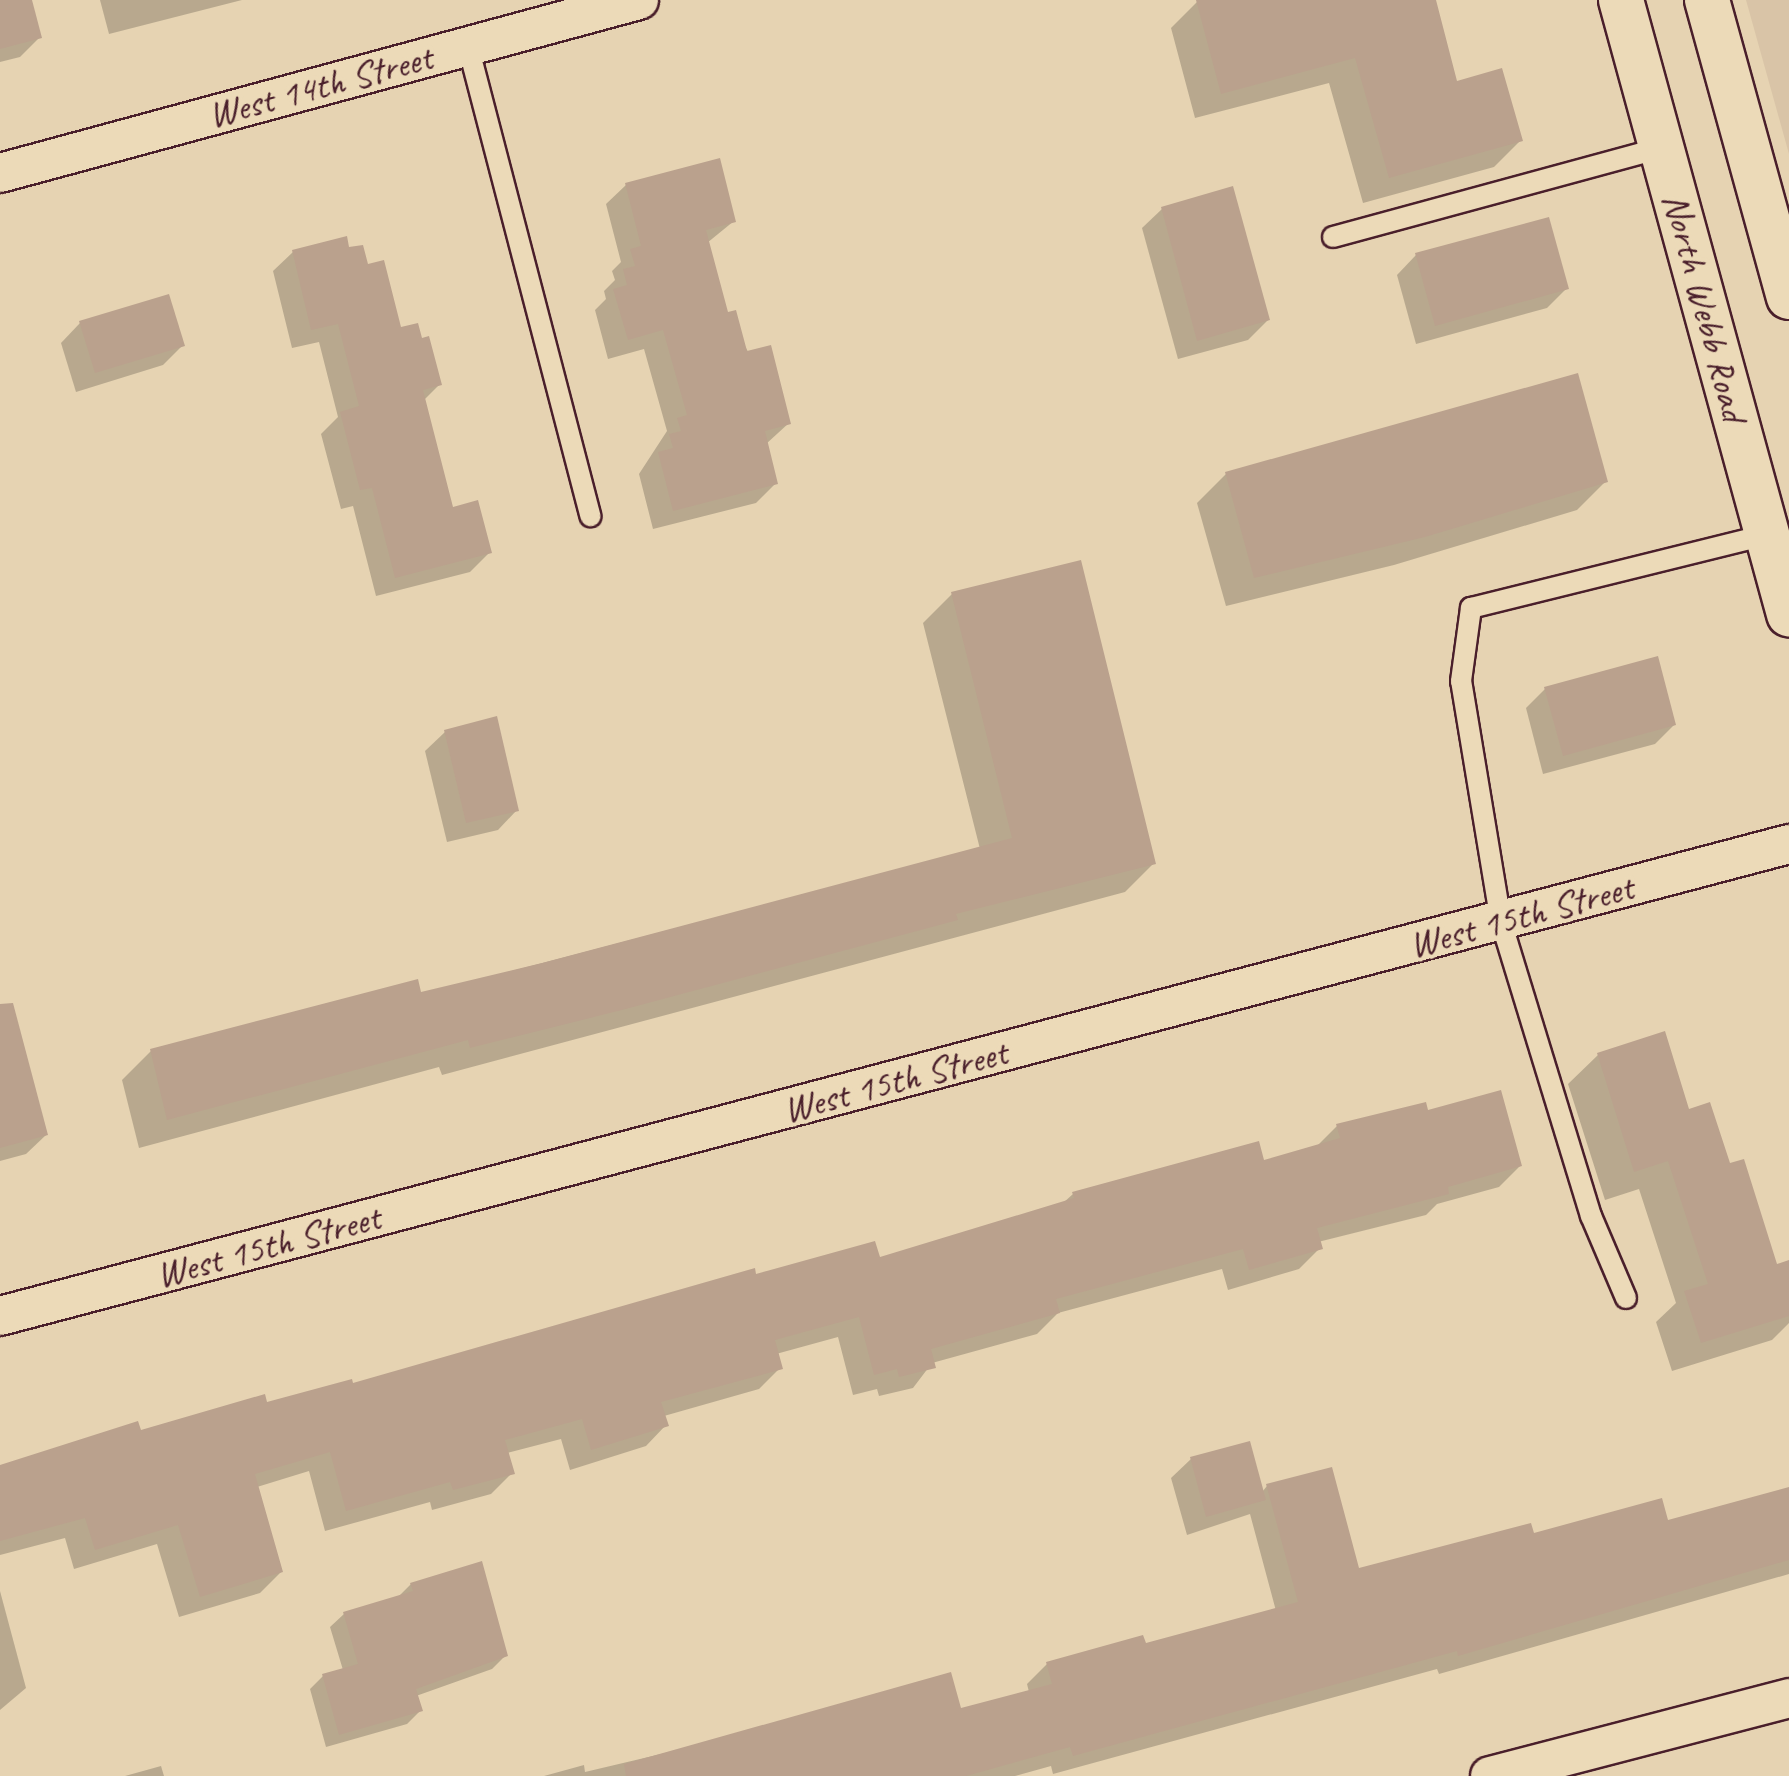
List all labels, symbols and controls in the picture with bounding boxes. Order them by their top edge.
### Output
street label: West 14th Street [203,34,437,138]
street label: North Webb Road [1653,188,1757,426]
street label: West 15th Street [1404,864,1638,968]
street label: West 15th Street [778,1029,1012,1133]
street label: West 15th Street [151,1194,385,1298]

